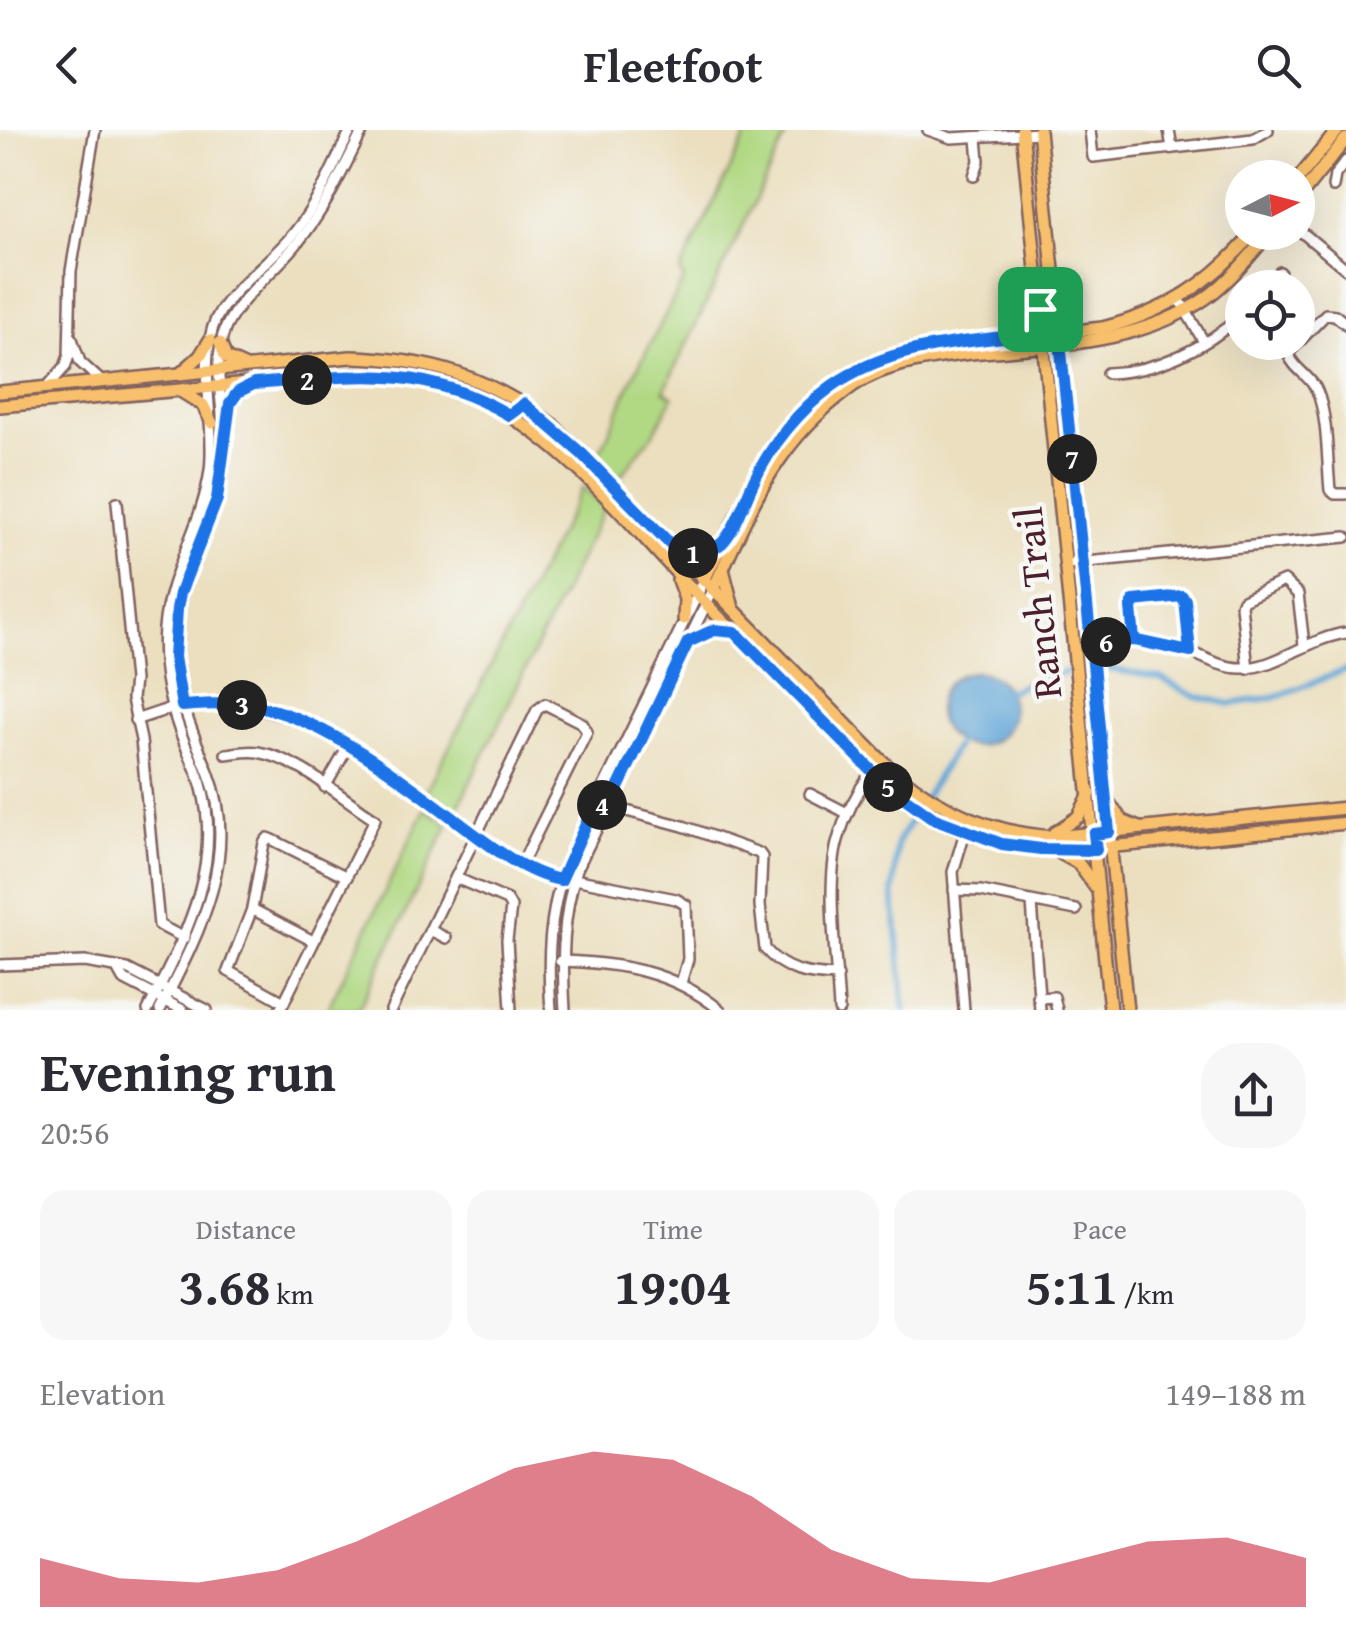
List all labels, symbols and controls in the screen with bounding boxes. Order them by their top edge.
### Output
text: Fleetfoot [583,33,763,98]
icon: back [40,38,95,93]
icon: search [1251,38,1306,93]
north arrow [1225,160,1315,250]
map controls [1225,160,1315,360]
pin [998,267,1083,352]
button: locate [1225,270,1315,360]
icon: arrive [1013,282,1068,337]
pin: 2 [282,355,332,405]
text: 2 [300,359,314,400]
pin: 7 [1047,434,1097,484]
text: 7 [1065,438,1079,479]
street label: Ranch Trail [998,504,1076,702]
pin: 1 [668,528,718,578]
text: 1 [686,532,700,573]
pin: 6 [1081,617,1131,667]
text: 6 [1099,621,1113,662]
pin: 3 [217,680,267,730]
text: 3 [235,684,249,725]
pin: 5 [863,762,913,812]
text: 5 [881,766,895,807]
pin: 4 [577,780,627,830]
text: 4 [595,784,609,825]
text: Evening run [40,1031,336,1111]
button: share [1201,1043,1306,1148]
text: 20:56 [40,1109,109,1156]
text: Distance [196,1208,296,1249]
text: Time [643,1208,703,1249]
text: Pace [1073,1208,1127,1249]
text: 3.68 [178,1249,270,1322]
text: 19:04 [614,1249,732,1322]
text: 5:11 [1026,1249,1118,1322]
text: km [270,1273,314,1314]
text: /km [1118,1273,1174,1314]
text: Elevation [40,1370,165,1417]
text: 149–188 m [1165,1370,1306,1417]

